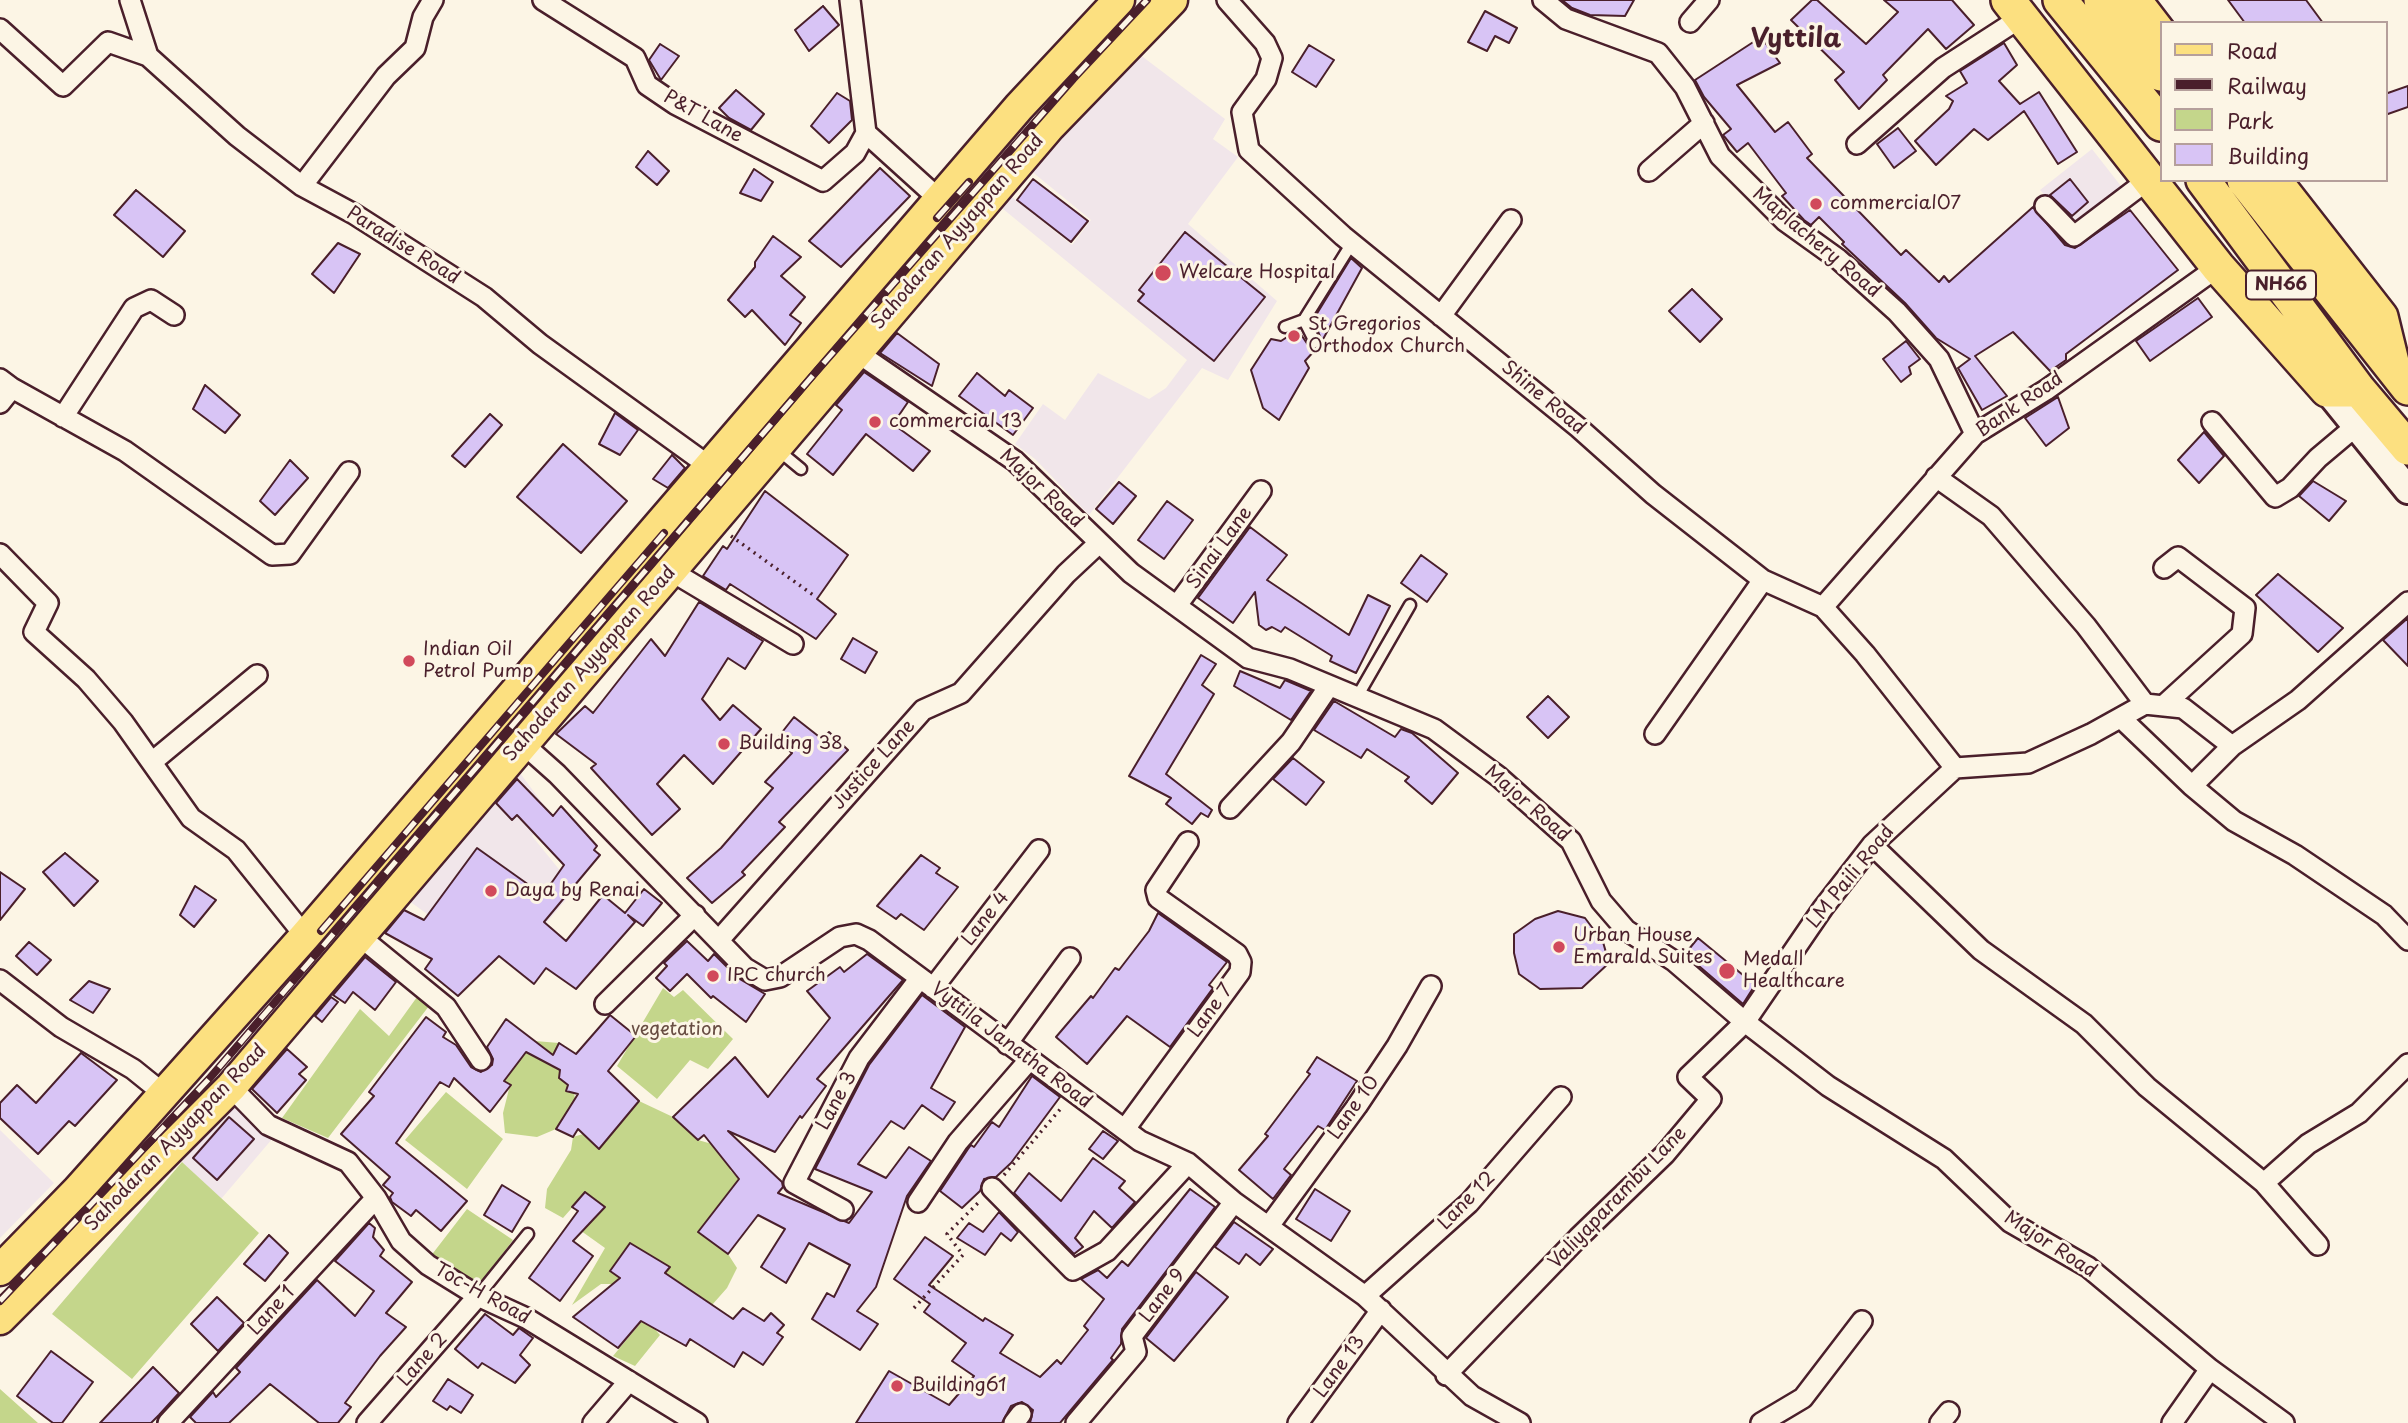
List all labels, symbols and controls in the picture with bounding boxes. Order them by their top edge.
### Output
legend [2160,21,2387,182]
district label: Vyttila [1751,24,1841,56]
text: Road [2227,34,2278,66]
text: Railway [2227,69,2307,101]
street label: P&T Lane [659,86,747,148]
text: Park [2227,104,2274,136]
street label: Sahodaran Ayyappan Road [867,130,1049,334]
text: Building [2227,139,2309,171]
street label: Maplachery Road [1747,183,1885,303]
place label: commercial07 [1830,193,1961,215]
marker: commercial07 [1808,196,1824,212]
street label: Paradise Road [342,202,464,290]
place label: Welcare Hospital [1179,262,1335,284]
marker: Welcare Hospital [1153,263,1173,283]
road number: NH66 [2246,270,2316,300]
place label: St Gregorios Orthodox Church [1308,314,1465,358]
marker: St Gregorios Orthodox Church [1286,328,1302,344]
street label: Shine Road [1496,356,1590,440]
street label: Bank Road [1972,368,2068,442]
place label: commercial 13 [889,411,1022,433]
marker: commercial 13 [867,414,883,430]
street label: Major Road [995,445,1087,533]
street label: Sinai Lane [1182,502,1258,594]
street label: Sahodaran Ayyappan Road [499,562,681,766]
place label: Indian Oil Petrol Pump [423,639,533,683]
marker: Indian Oil Petrol Pump [401,653,417,669]
street label: Justice Lane [828,715,920,815]
place label: Building 38 [738,733,843,755]
marker: Building 38 [716,736,732,752]
street label: Major Road [1480,761,1574,847]
street label: LM Paili Road [1803,821,1899,933]
place label: Daya by Renai [505,880,640,902]
marker: Daya by Renai [483,883,499,899]
street label: Lane 4 [958,887,1014,951]
place label: Urban House Emarald Suites [1573,925,1712,969]
marker: Urban House Emarald Suites [1551,939,1567,955]
place label: Medall Healthcare [1743,949,1845,993]
marker: Medall Healthcare [1717,961,1737,981]
place label: IPC church [727,965,826,987]
marker: IPC church [705,968,721,984]
street label: Vyttila Janatha Road [926,978,1096,1114]
street label: Lane 7 [1184,980,1238,1042]
park label: vegetation [631,1019,723,1041]
street label: Sahodaran Ayyappan Road [81,1040,271,1236]
street label: Lane 3 [812,1068,862,1134]
street label: Lane 10 [1324,1072,1384,1144]
street label: Valiyaparambu Lane [1544,1122,1692,1274]
street label: Lane 12 [1434,1167,1500,1235]
street label: Major Road [2000,1207,2100,1283]
street label: Toc-H Road [430,1258,534,1330]
street label: Lane 9 [1135,1265,1191,1327]
street label: Lane 1 [244,1281,300,1341]
street label: Lane 2 [393,1328,453,1392]
street label: Lane 13 [1310,1331,1370,1403]
place label: Building61 [911,1375,1007,1397]
marker: Building61 [889,1378,905,1394]

